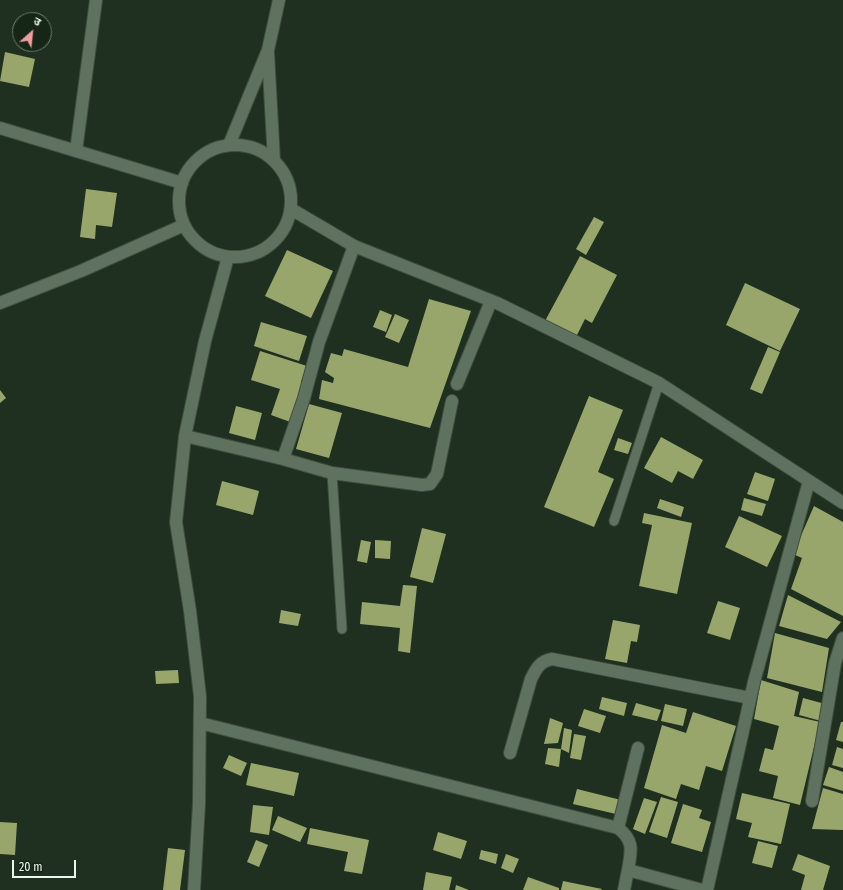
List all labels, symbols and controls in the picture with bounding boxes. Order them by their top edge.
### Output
north arrow [12,12,52,52]
text: उ [31,15,43,29]
scale bar [14,852,78,878]
text: 20 m [19,860,43,874]

